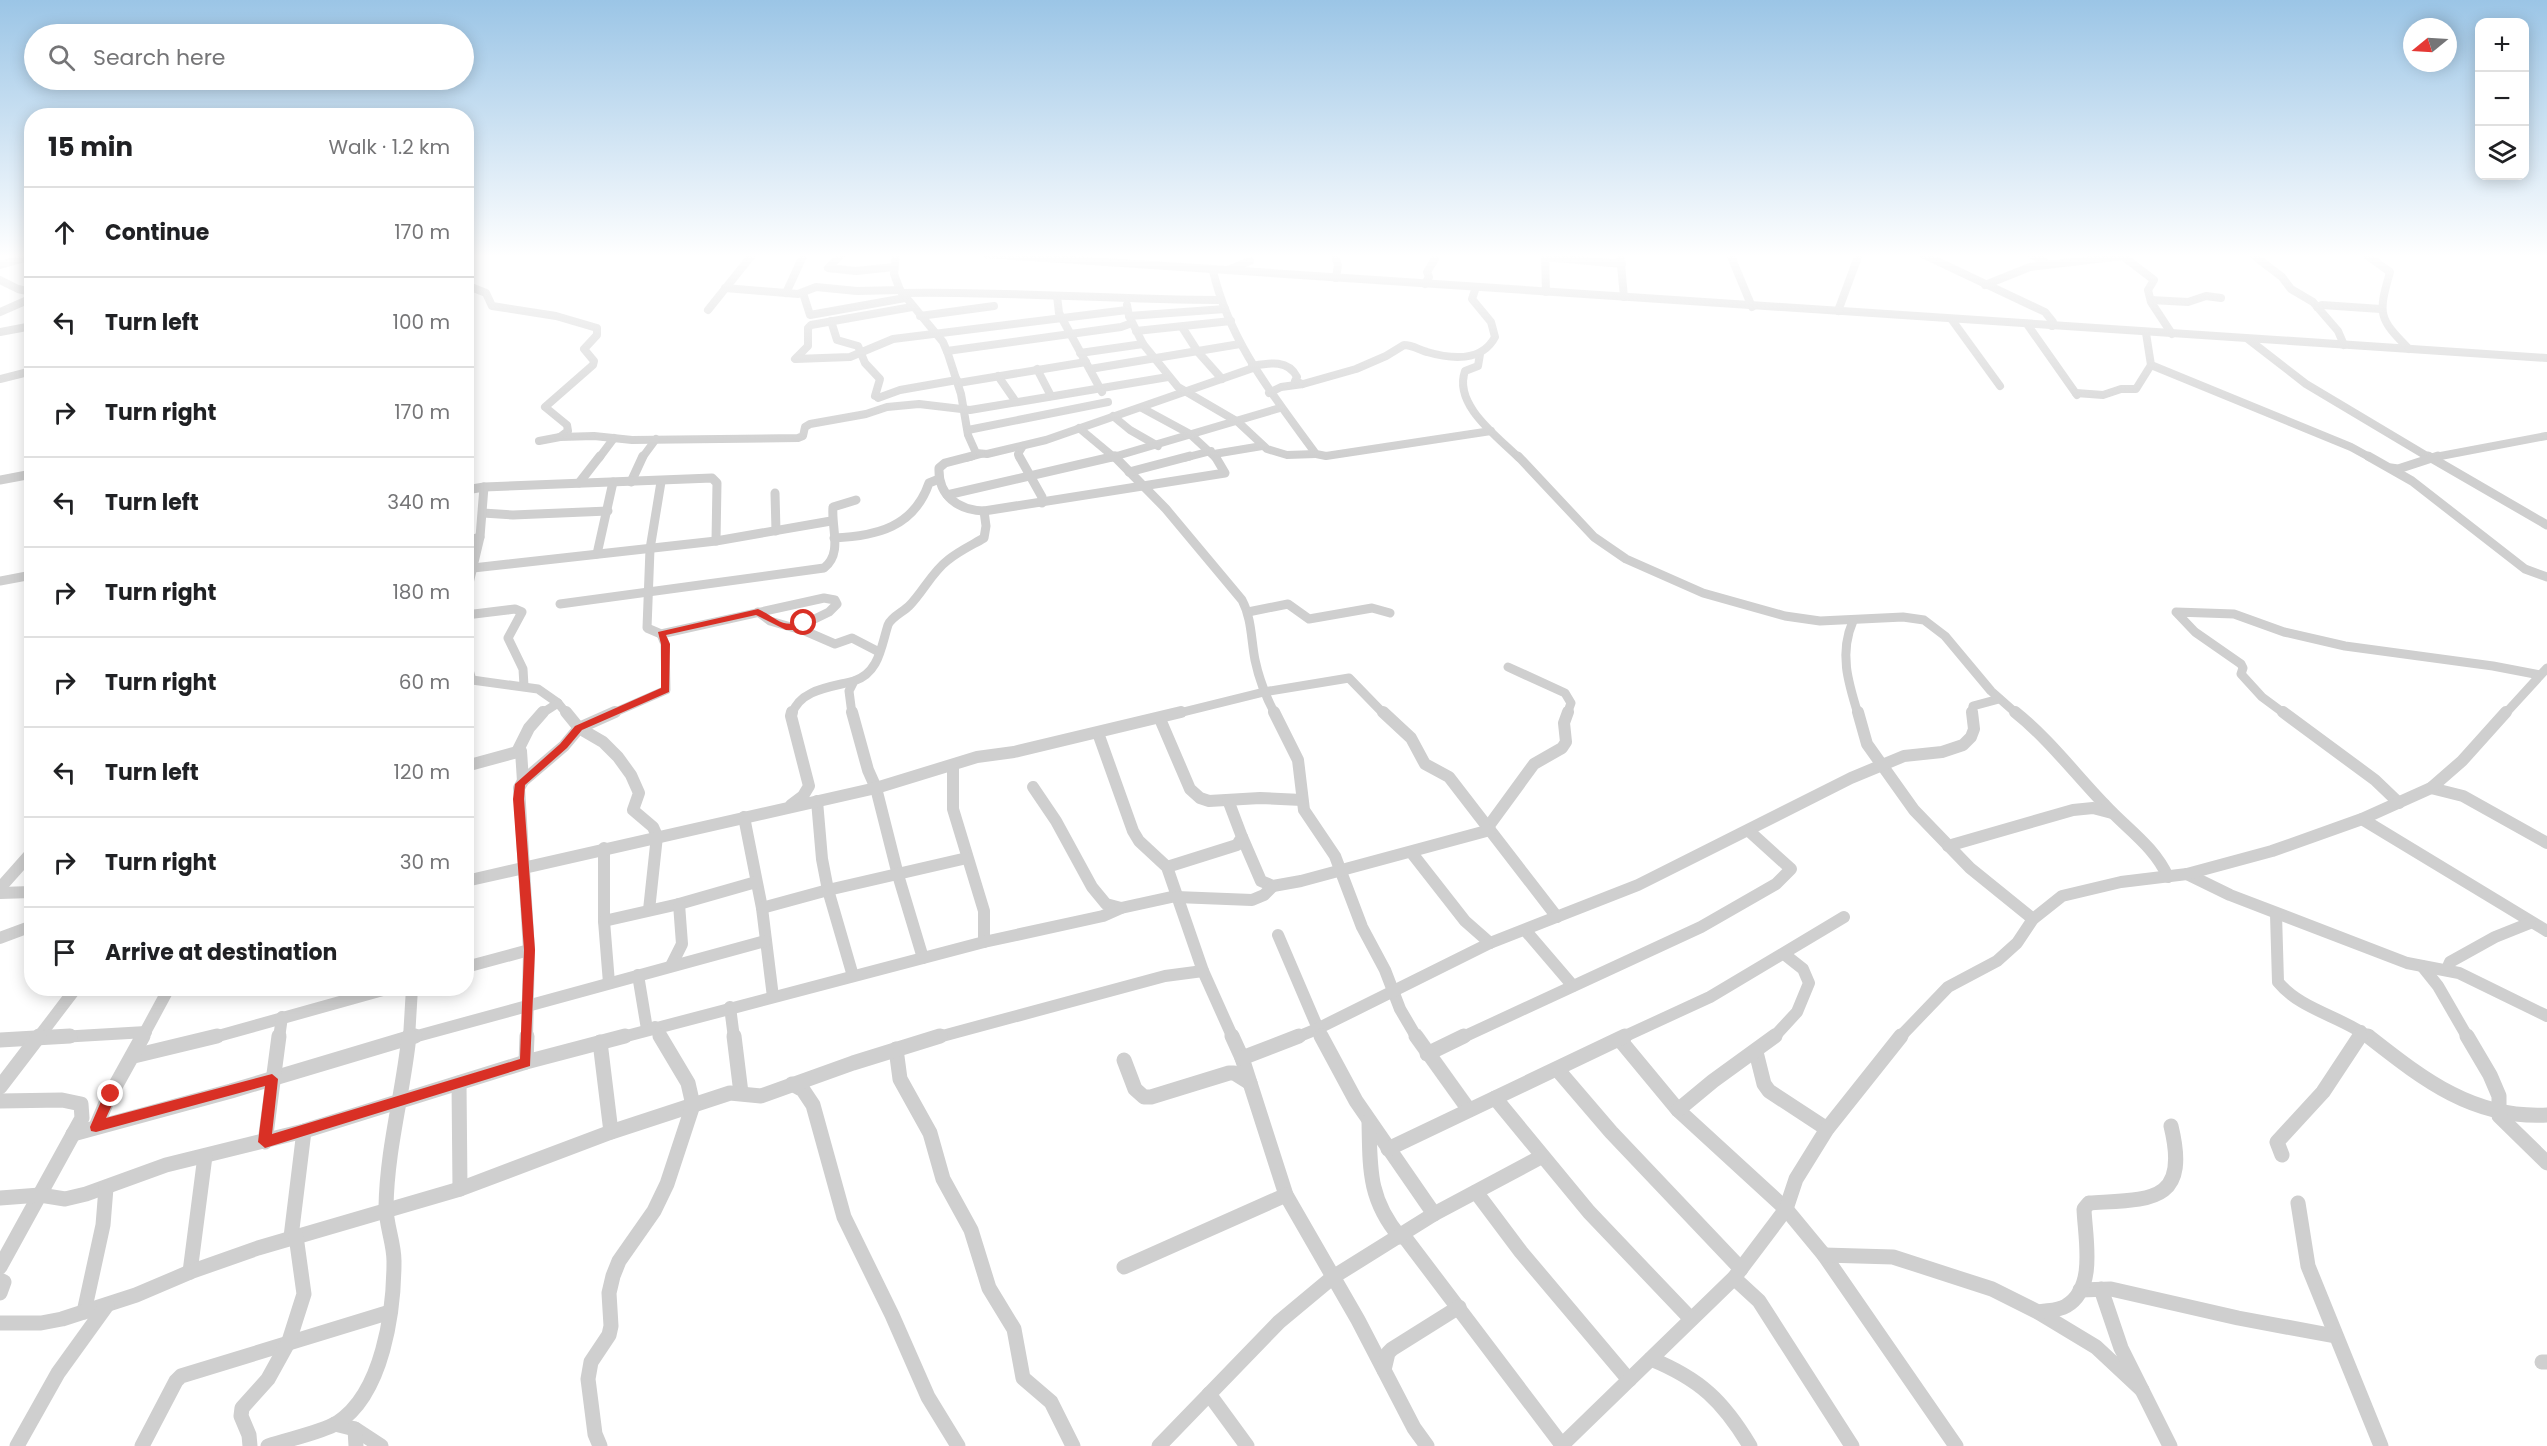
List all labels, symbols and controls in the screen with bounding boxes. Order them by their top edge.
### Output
north arrow [2403,18,2457,72]
map controls [2475,18,2529,180]
button: + [2475,18,2529,72]
search box [24,24,474,90]
icon: search [45,41,78,74]
text: Search here [93,42,226,73]
button: − [2475,72,2529,126]
button: layers [2475,126,2529,180]
text: 15 min [48,129,133,165]
text: Walk · 1.2 km [328,133,450,161]
icon: ahead [48,216,81,249]
text: Continue [105,217,209,248]
text: 170 m [394,218,450,246]
icon: left [48,306,81,339]
text: Turn left [105,307,199,338]
text: 100 m [393,308,450,336]
icon: right [48,396,81,429]
text: Turn right [105,397,216,428]
text: 170 m [394,398,450,426]
icon: left [48,486,81,519]
text: Turn left [105,487,199,518]
text: 340 m [387,488,450,516]
icon: right [48,576,81,609]
text: Turn right [105,577,216,608]
text: 180 m [392,578,450,606]
route start [790,609,816,635]
icon: right [48,666,81,699]
text: Turn right [105,667,216,698]
text: 60 m [399,668,450,696]
icon: left [48,756,81,789]
text: Turn left [105,757,199,788]
text: 120 m [394,758,450,786]
icon: right [48,846,81,879]
text: Turn right [105,847,216,878]
text: 30 m [400,848,450,876]
icon: arrive [48,936,81,969]
text: Arrive at destination [105,937,337,968]
route end [97,1080,123,1106]

